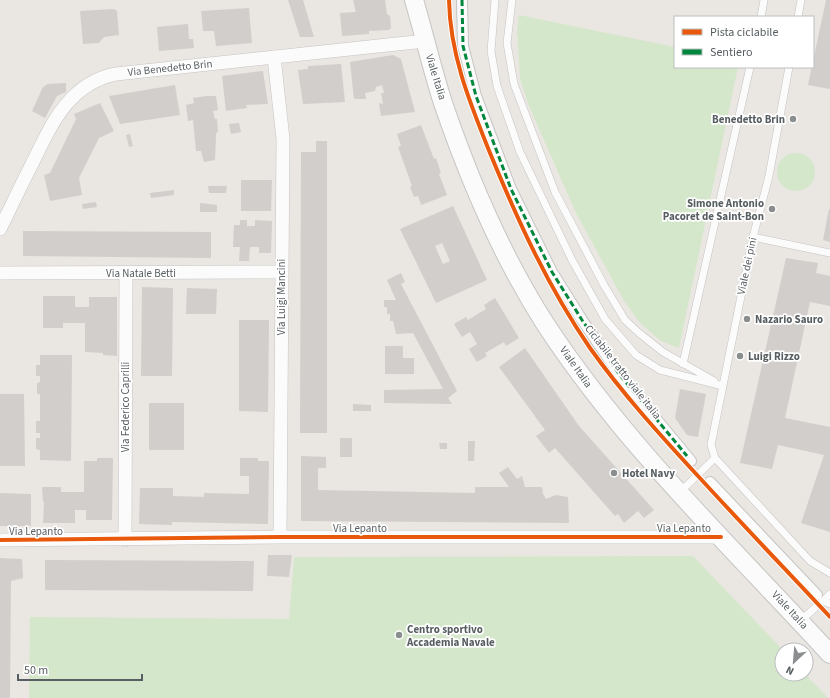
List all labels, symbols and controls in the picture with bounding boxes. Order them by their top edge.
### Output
legend [674,16,814,68]
text: Pista ciclabile [710,24,778,41]
text: Sentiero [710,44,752,61]
street label: Viale Italia [422,52,450,102]
street label: Via Benedetto Brin [127,56,213,80]
place label: Benedetto Brin [712,112,785,127]
marker: Benedetto Brin [788,114,798,124]
place label: Simone Antonio Pacoret de Saint-Bon [663,196,764,224]
marker: Simone Antonio Pacoret de Saint-Bon [767,204,777,214]
street label: Viale dei pini [734,236,760,296]
street label: Via Luigi Mancini [274,259,289,335]
street label: Via Natale Betti [106,266,176,281]
place label: Nazario Sauro [755,312,823,327]
marker: Nazario Sauro [742,314,752,324]
street label: Ciclabile tratto viale italia [581,322,665,422]
street label: Viale Italia [556,343,596,391]
place label: Luigi Rizzo [748,349,800,364]
marker: Luigi Rizzo [735,351,745,361]
street label: Via Federico Caprilli [118,362,133,452]
place label: Hotel Navy [622,466,675,481]
marker: Hotel Navy [609,468,619,478]
street label: Via Lepanto [333,521,387,536]
street label: Via Lepanto [657,521,711,536]
street label: Via Lepanto [9,524,63,539]
street label: Viale Italia [768,588,812,632]
place label: Centro sportivo Accademia Navale [406,622,495,650]
marker: Centro sportivo Accademia Navale [394,630,404,640]
north arrow [774,642,814,682]
scale bar [18,656,142,682]
text: 50 m [24,662,48,679]
text: N [783,662,796,679]

